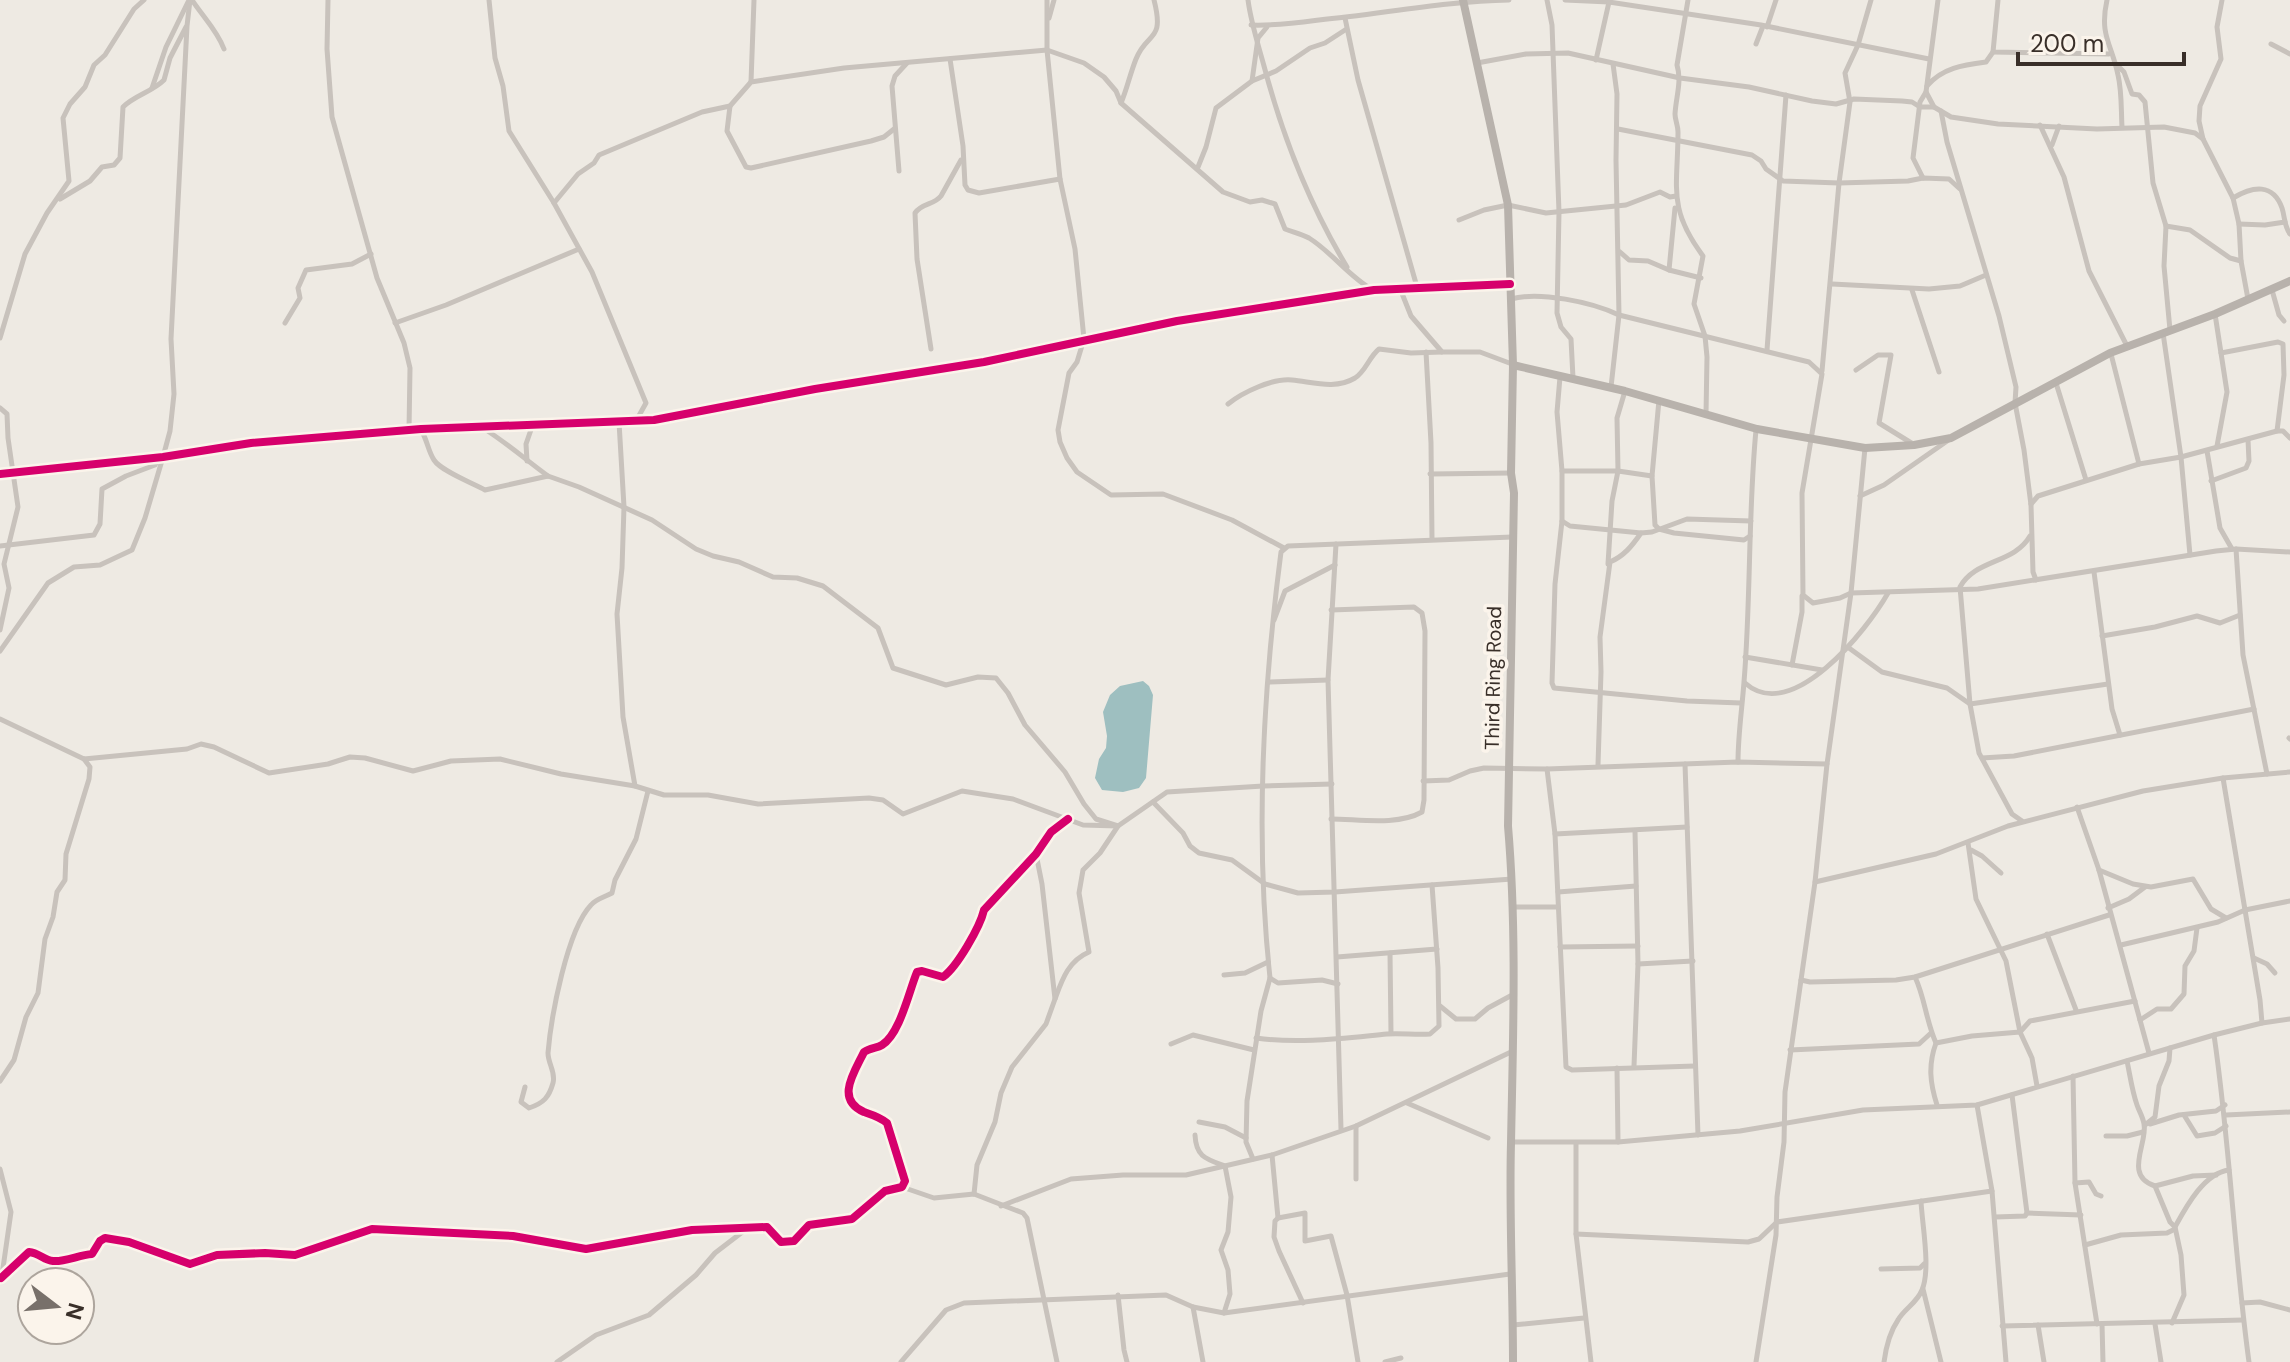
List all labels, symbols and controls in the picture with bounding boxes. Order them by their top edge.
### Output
scale bar [2018,16,2184,66]
text: 200 m [2030,28,2104,59]
street label: Third Ring Road [1479,606,1507,750]
north arrow [16,1266,96,1346]
text: N [59,1300,91,1323]

